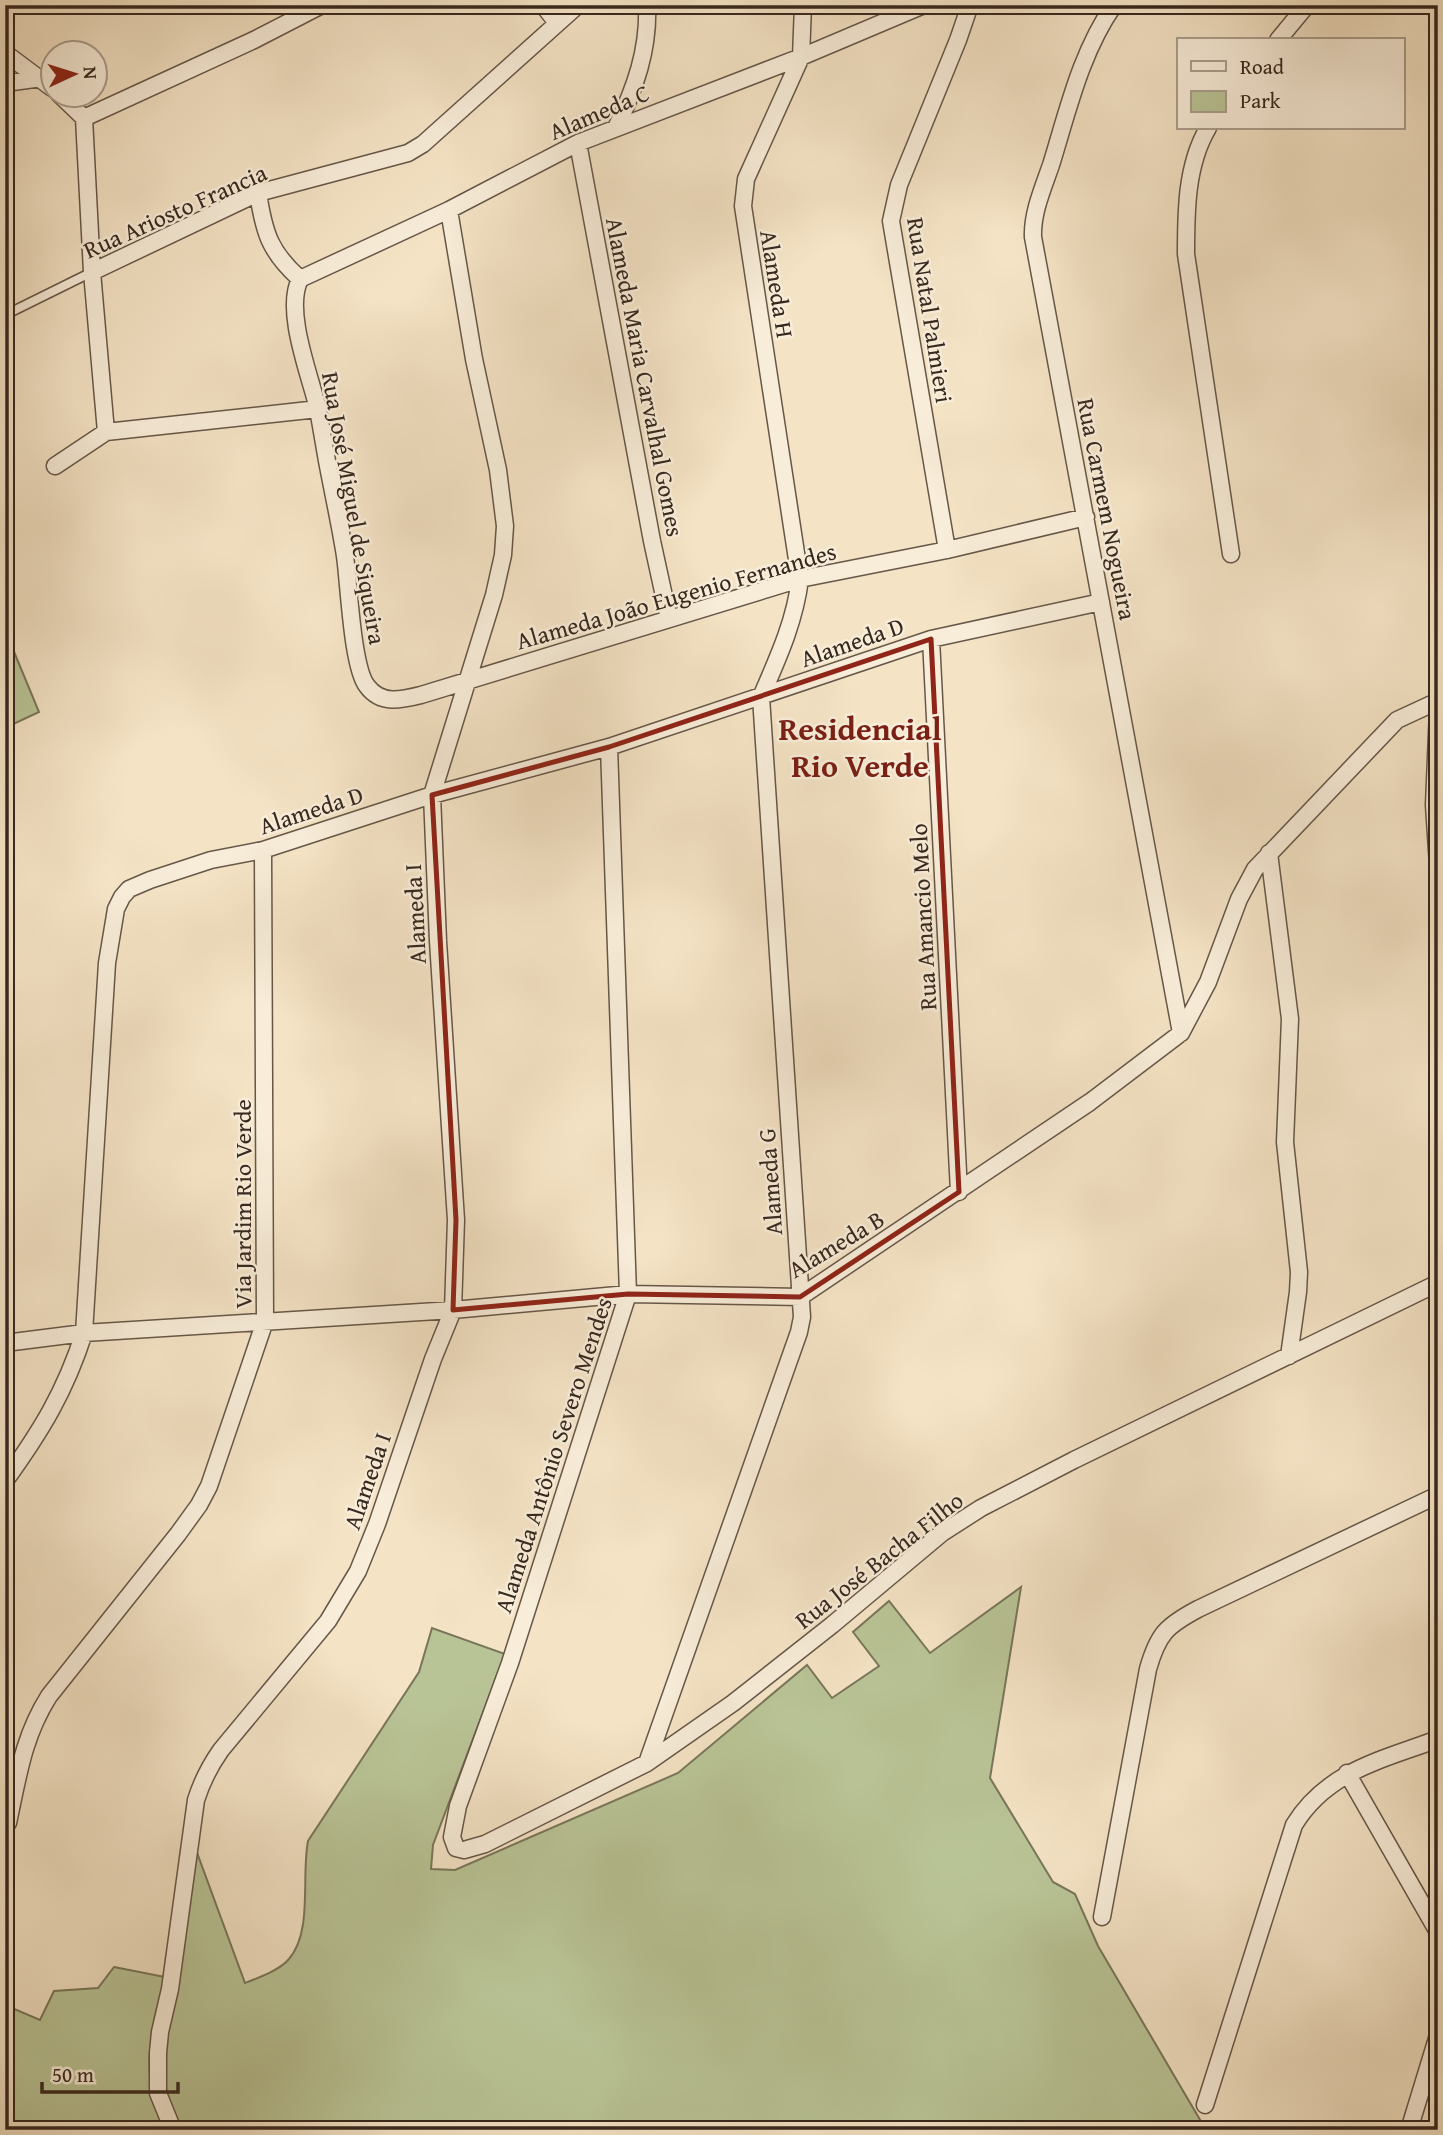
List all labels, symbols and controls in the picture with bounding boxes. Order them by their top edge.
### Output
north arrow [38,38,108,108]
legend [1177,38,1404,130]
text: Road [1240,51,1285,82]
text: N [77,66,105,80]
street label: Alameda C [543,75,655,149]
text: Park [1240,85,1281,116]
street label: Rua Ariosto Francia [78,155,273,267]
street label: Alameda Maria Carvalhal Gomes [597,214,693,540]
street label: Rua Natal Palmieri [898,215,962,406]
street label: Alameda H [751,227,803,341]
street label: Rua José Miguel de Siqueira [313,369,395,648]
street label: Rua Carmem Nogueira [1068,395,1146,624]
street label: Alameda João Eugenio Fernandes [512,533,840,659]
street label: Alameda D [795,608,909,676]
district label: Residencial Rio Verde [778,705,942,789]
street label: Alameda D [254,777,368,843]
street label: Rua Amancio Melo [901,823,945,1011]
street label: Alameda I [395,863,435,965]
street label: Via Jardim Rio Verde [225,1099,260,1309]
street label: Alameda G [749,1127,791,1237]
street label: Alameda B [781,1202,891,1286]
street label: Alameda Antônio Severo Mendes [485,1293,621,1617]
street label: Alameda I [334,1428,400,1534]
street label: Rua José Bacha Filho [787,1483,971,1637]
scale bar [42,2051,178,2095]
text: 50 m [52,2059,94,2090]

